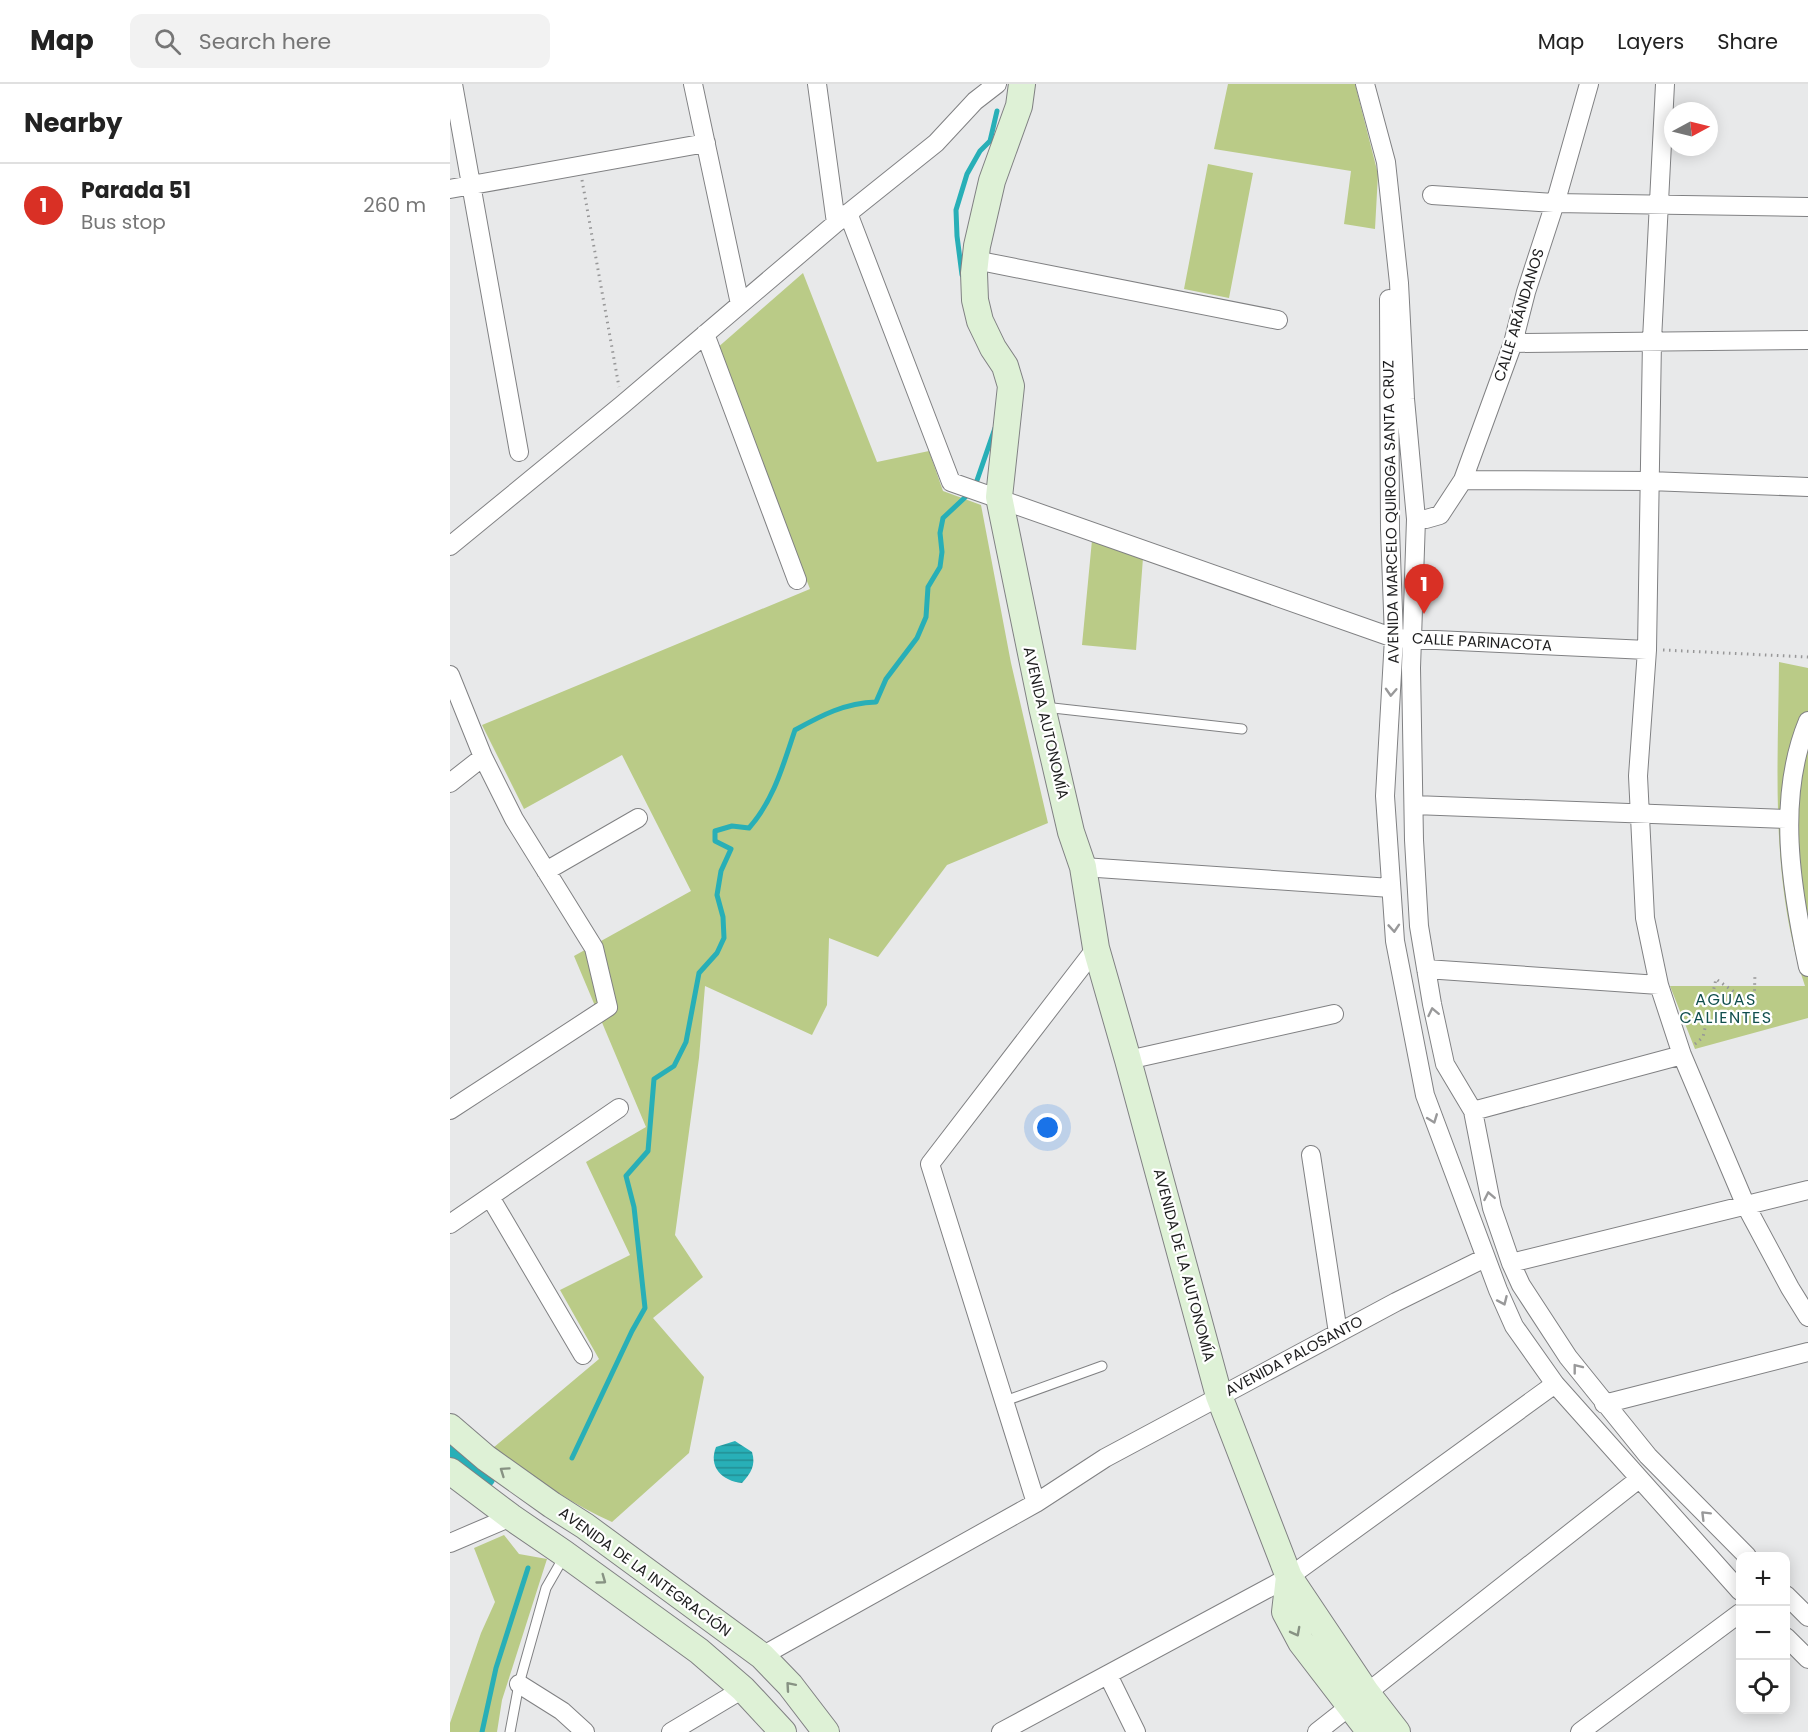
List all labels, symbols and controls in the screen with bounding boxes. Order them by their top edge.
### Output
search box [130,14,550,68]
text: Map [30,21,94,60]
icon: search [151,25,184,58]
text: Search here [199,26,331,57]
text: Map [1538,27,1584,56]
text: Layers [1617,27,1684,56]
text: Share [1717,27,1778,56]
north arrow [1664,102,1718,156]
text: Nearby [24,105,122,141]
text: Parada 51 [81,175,191,206]
text: 1 [40,191,47,219]
text: 260 m [363,191,426,219]
text: Bus stop [81,208,166,236]
street label: CALLE ARÁNDANOS [1488,246,1549,384]
street label: AVENIDA MARCELO QUIROGA SANTA CRUZ [1377,360,1404,664]
pin: 1 [1404,564,1444,614]
street label: CALLE PARINACOTA [1411,627,1553,656]
street label: AVENIDA AUTONOMÍA [1019,644,1074,801]
one-way arrow [1385,687,1398,696]
one-way arrow [1387,924,1400,933]
district label: AGUAS CALIENTES [1679,988,1773,1029]
one-way arrow [1428,1007,1441,1017]
your location [1033,1113,1062,1142]
one-way arrow [1426,1113,1439,1123]
street label: AVENIDA DE LA AUTONOMÍA [1149,1166,1220,1364]
one-way arrow [1483,1192,1496,1202]
one-way arrow [1495,1294,1507,1305]
street label: AVENIDA PALOSANTO [1221,1310,1367,1401]
one-way arrow [1573,1364,1584,1375]
one-way arrow [500,1467,511,1478]
street label: AVENIDA DE LA INTEGRACIÓN [555,1502,736,1641]
one-way arrow [1702,1512,1713,1523]
map controls [1736,1552,1790,1714]
button: + [1736,1552,1790,1606]
one-way arrow [596,1573,607,1584]
button: − [1736,1606,1790,1660]
one-way arrow [1289,1626,1300,1637]
button: locate [1736,1660,1790,1714]
one-way arrow [786,1682,797,1693]

